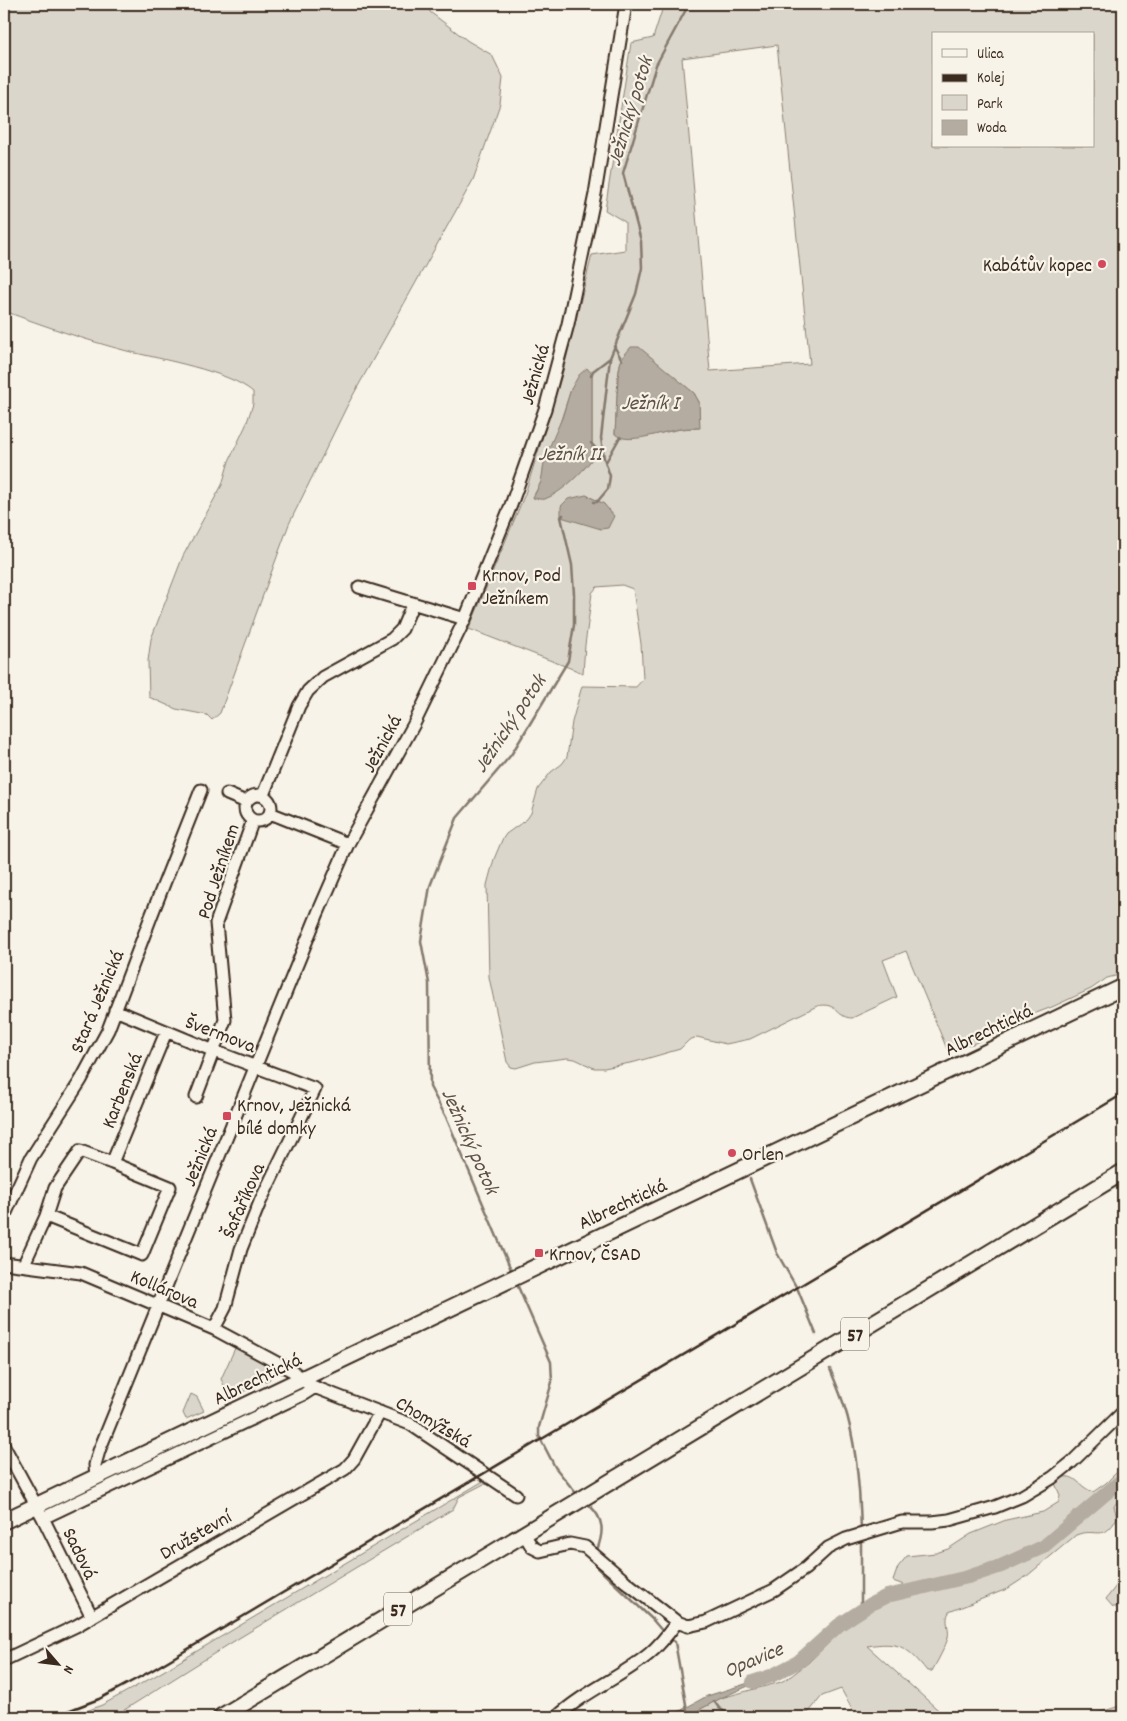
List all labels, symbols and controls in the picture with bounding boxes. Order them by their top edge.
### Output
legend [932,32,1094,148]
text: Ulica [977,44,1005,66]
water label: Ježnický potok [601,51,663,170]
text: Kolej [977,68,1005,90]
text: Park [977,94,1003,116]
text: Woda [977,118,1007,140]
place label: Kabátův kopec [983,253,1092,281]
marker: Kabátův kopec [1096,258,1108,270]
street label: Ježnická [515,341,559,409]
water label: Ježník I [621,390,681,420]
water label: Ježník II [538,441,605,471]
place label: Krnov, Pod Ježníkem [482,563,561,614]
marker: Krnov, Pod Ježníkem [466,580,478,592]
water label: Ježnický potok [468,668,557,780]
street label: Ježnická [357,710,411,778]
street label: Pod Ježníkem [191,821,248,923]
street label: Stará Ježnická [64,946,133,1058]
street label: Albrechtická [940,998,1038,1065]
street label: Švermova [181,1010,260,1062]
street label: Karbenská [96,1049,152,1133]
water label: Ježnický potok [432,1085,506,1202]
place label: Krnov, Ježnická bílé domky [237,1093,351,1144]
marker: Krnov, Ježnická bílé domky [221,1110,233,1122]
street label: Ježnická [177,1123,226,1191]
place label: Orlen [742,1142,784,1170]
marker: Orlen [726,1147,738,1159]
street label: Šafaříkova [216,1158,274,1243]
street label: Albrechtická [574,1173,672,1238]
place label: Krnov, ČSAD [549,1242,640,1270]
marker: Krnov, ČSAD [533,1247,545,1259]
street label: Kollárova [125,1264,203,1318]
road number: 57 [841,1318,869,1350]
street label: Albrechtická [209,1347,307,1414]
street label: Chomýžská [389,1391,476,1457]
street label: Družstevní [155,1504,239,1569]
street label: Sadová [54,1524,103,1585]
road number: 57 [384,1592,412,1626]
water label: Opavice [720,1635,790,1688]
north arrow [32,1638,82,1688]
text: N [57,1661,78,1677]

